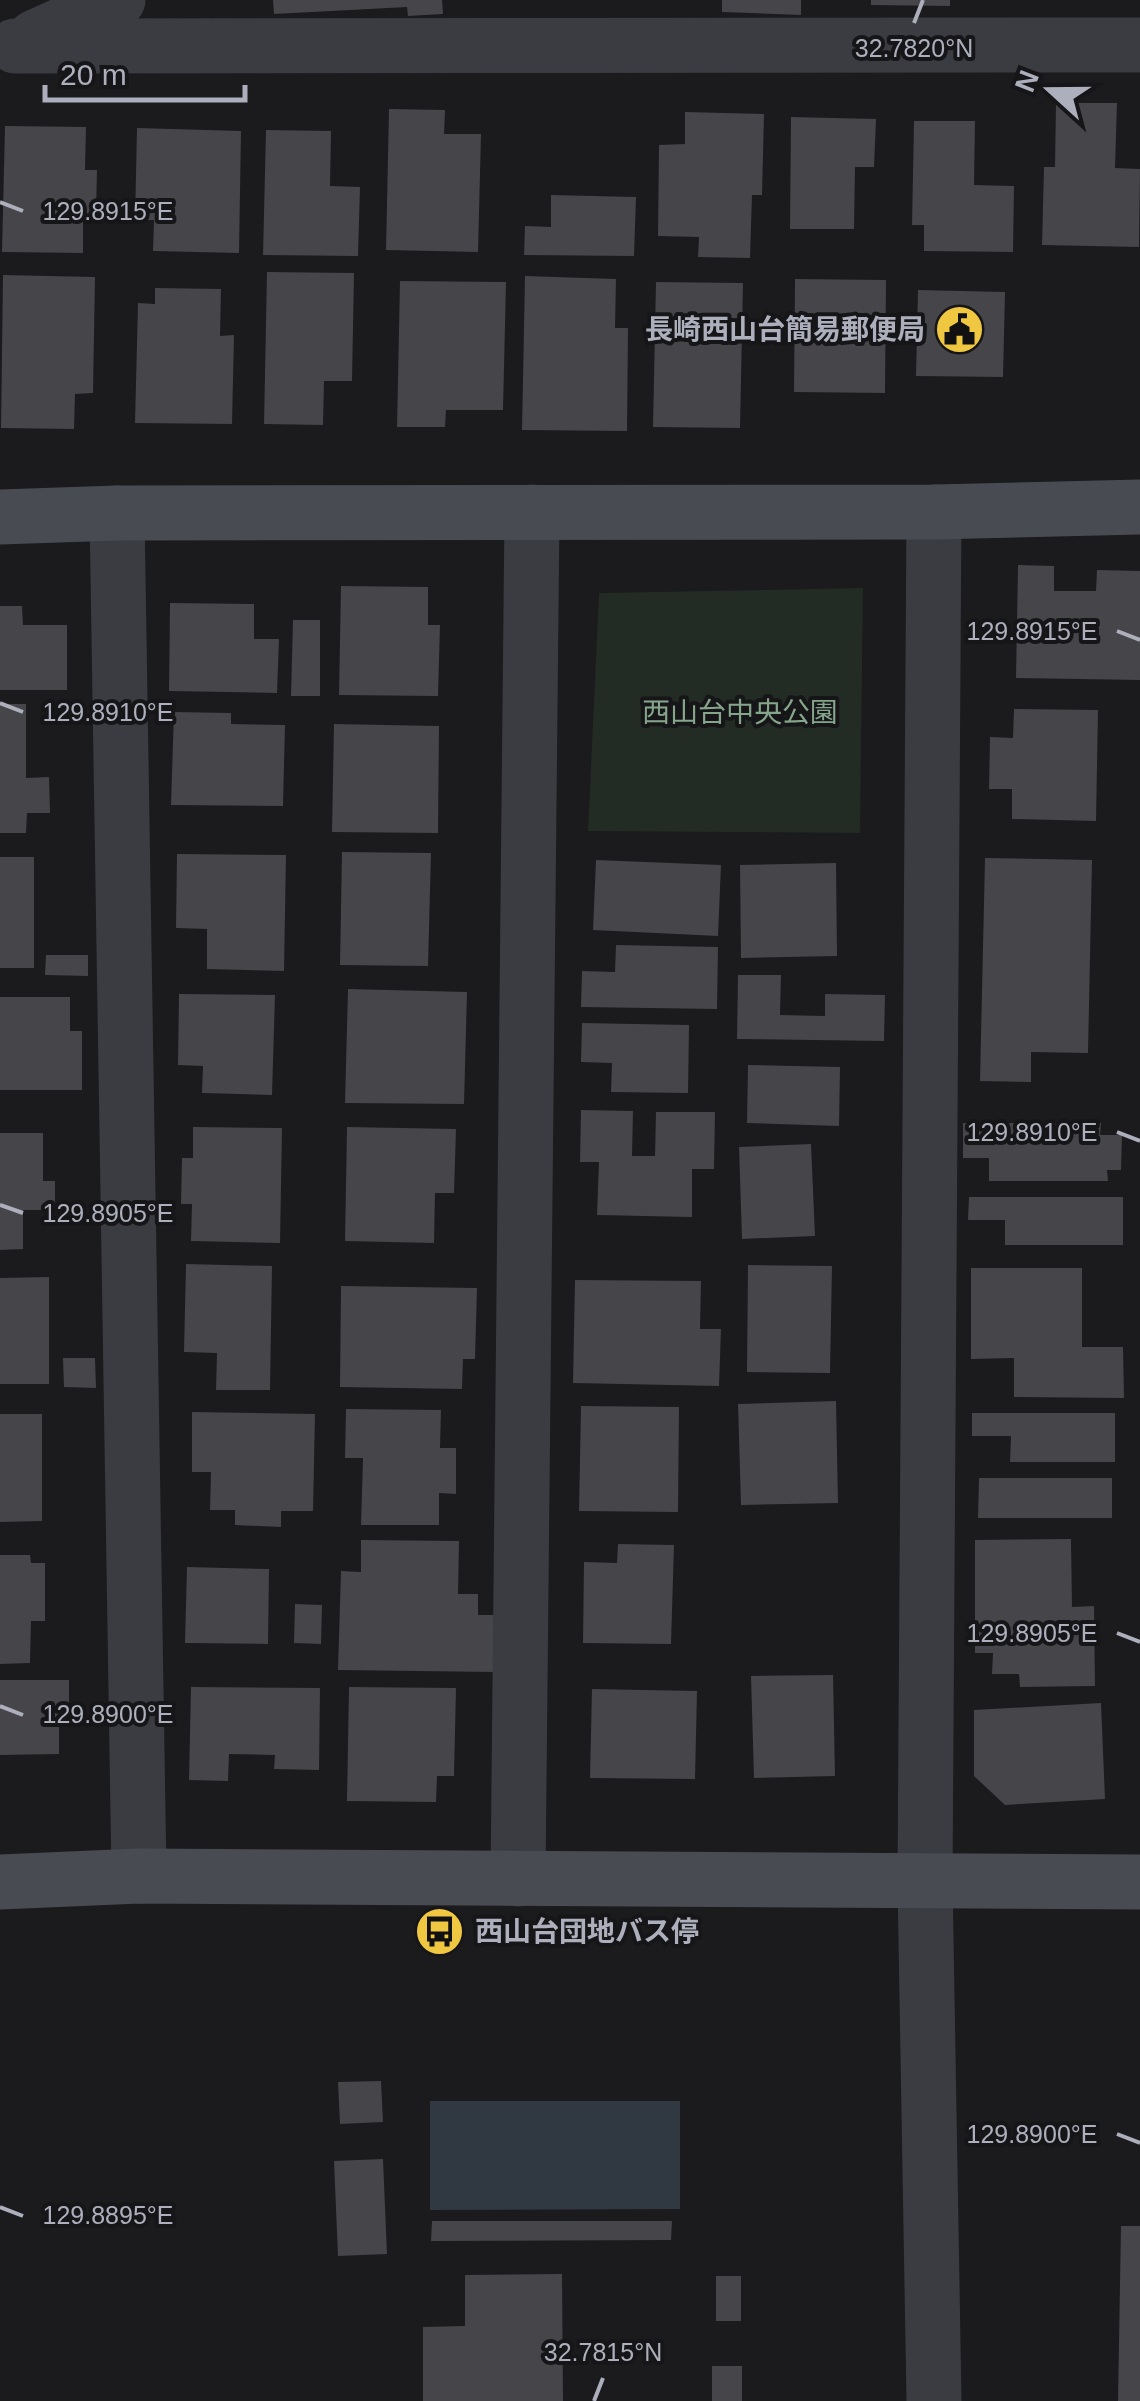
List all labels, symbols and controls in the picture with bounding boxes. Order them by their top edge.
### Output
text: 32.7820°N [855,34,973,62]
scale bar [45,40,245,102]
north arrow [1000,40,1100,140]
text: 20 m [60,58,127,91]
text: N [1009,66,1045,96]
text: 129.8915°E [43,197,173,225]
public building icon: 長崎西山台簡易郵便局 [934,303,986,355]
place label: 長崎西山台簡易郵便局 [645,314,925,345]
text: 129.8915°E [967,617,1097,645]
park label: 西山台中央公園 [642,697,838,728]
text: 129.8910°E [43,698,173,726]
text: 129.8910°E [967,1118,1097,1146]
text: 129.8905°E [43,1199,173,1227]
text: 129.8905°E [967,1619,1097,1647]
text: 129.8900°E [43,1700,173,1728]
bus stop icon: 西山台団地バス停 [414,1905,466,1957]
place label: 西山台団地バス停 [475,1916,699,1947]
text: 129.8900°E [967,2120,1097,2148]
text: 129.8895°E [43,2201,173,2229]
text: 32.7815°N [544,2338,662,2366]

